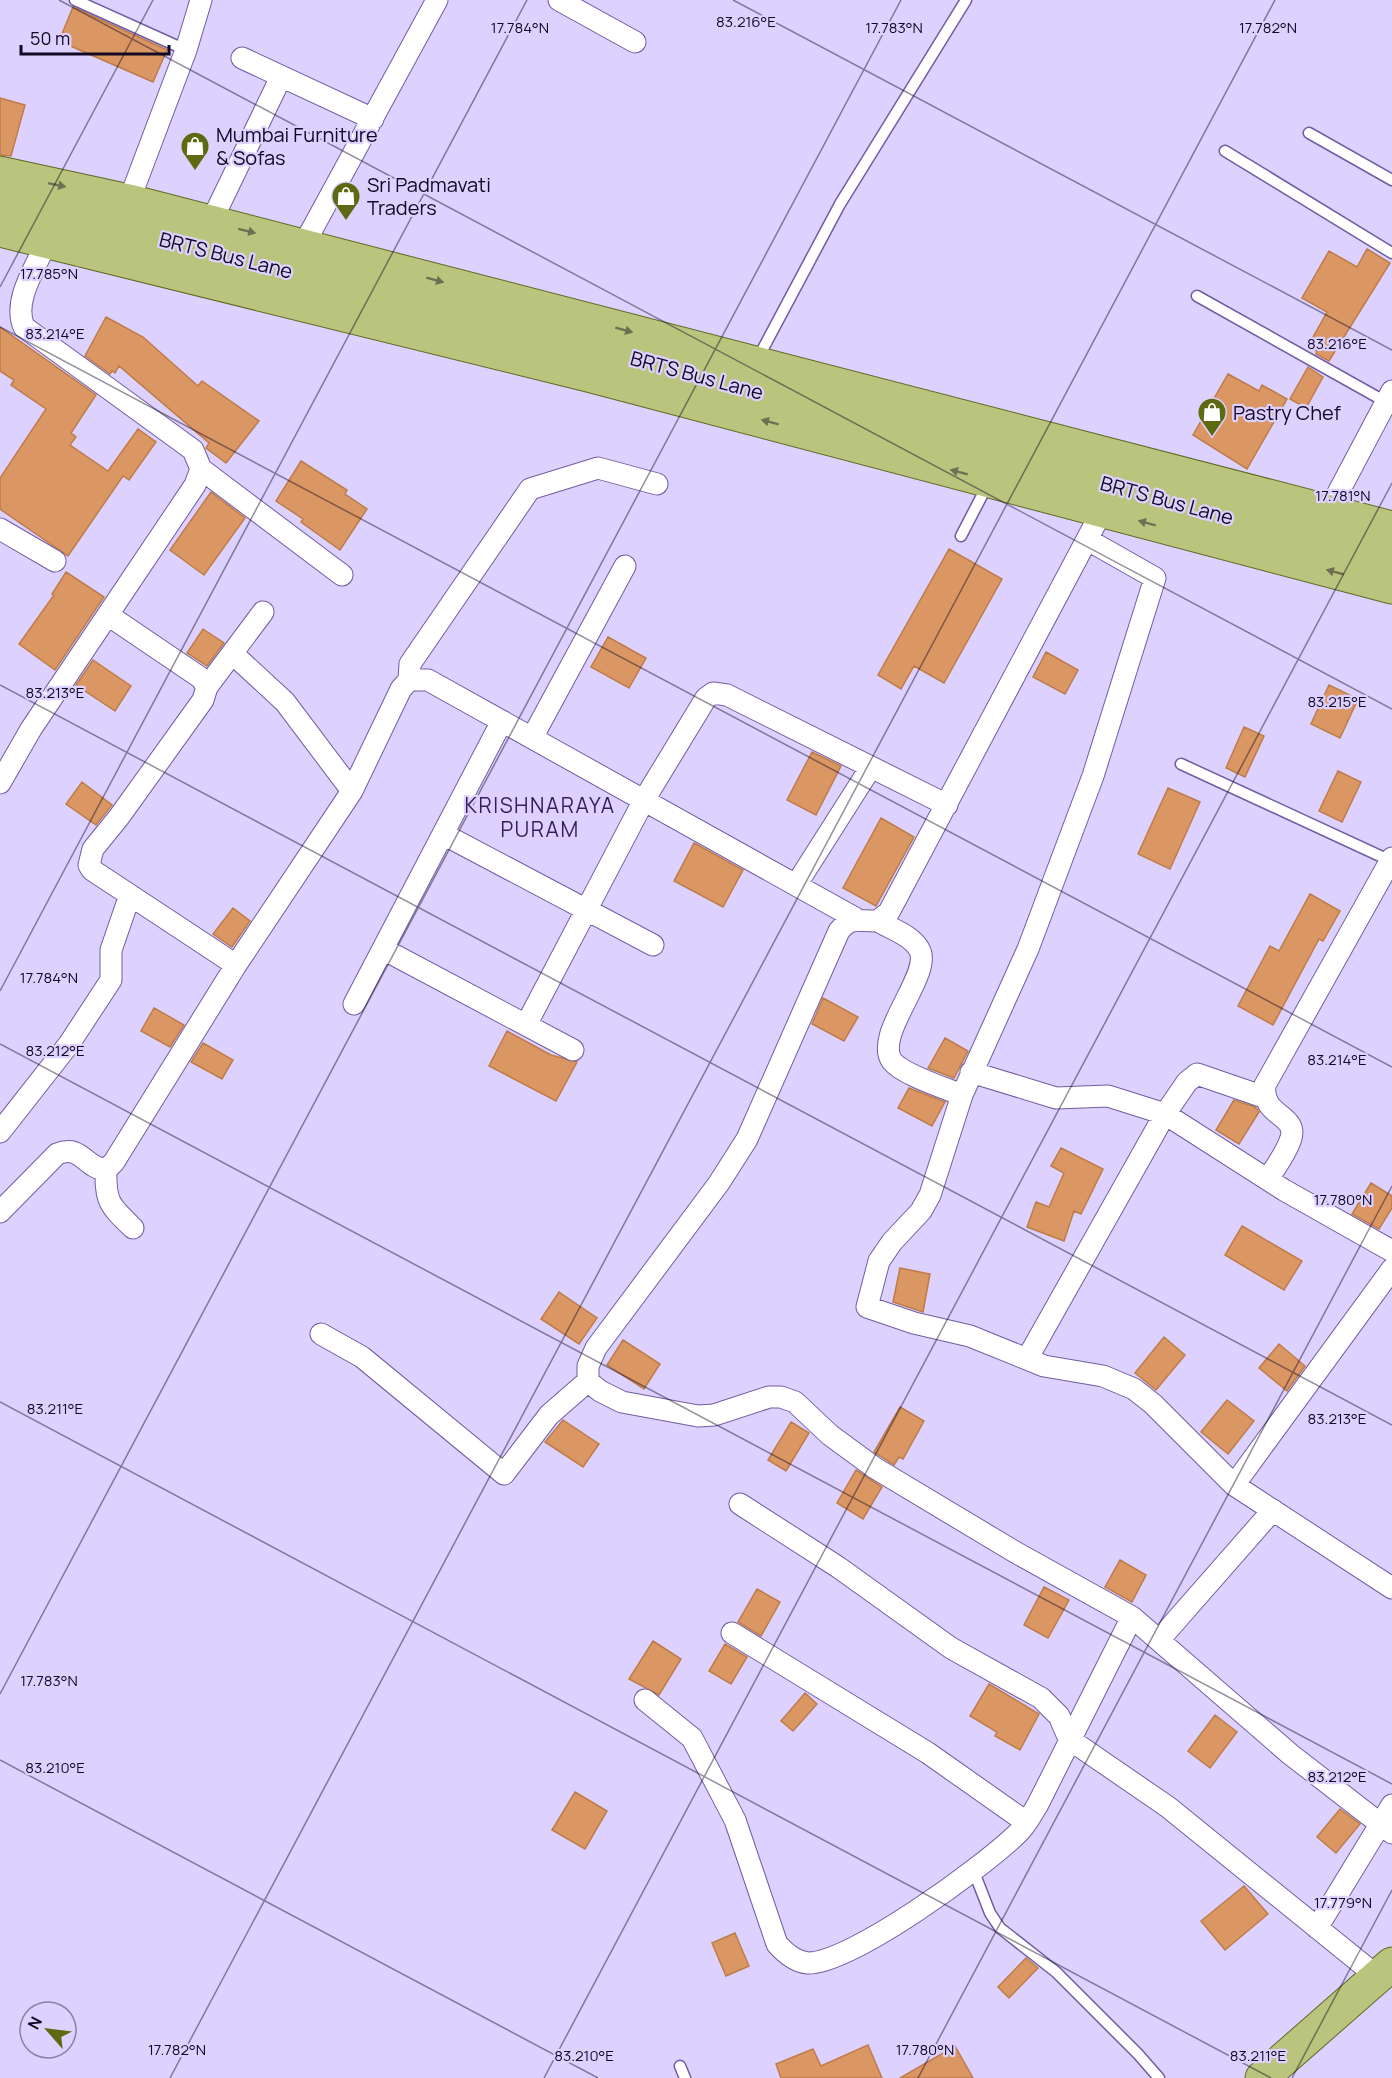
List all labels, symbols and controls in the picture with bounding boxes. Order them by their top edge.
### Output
text: 83.216°E [716,11,776,32]
text: 17.784°N [491,17,549,38]
text: 17.783°N [865,17,923,38]
text: 17.782°N [1239,17,1297,38]
scale bar [21,18,170,56]
text: 50 m [30,26,70,50]
place label: Mumbai Furniture & Sofas [216,121,378,171]
shop icon: Mumbai Furniture & Sofas [179,130,211,172]
place label: Sri Padmavati Traders [367,171,491,221]
shop icon: Sri Padmavati Traders [330,180,362,222]
one-way arrow [48,181,66,191]
street label: BRTS Bus Lane [156,225,296,285]
one-way arrow [237,227,256,237]
text: 17.785°N [20,263,78,284]
one-way arrow [426,276,445,286]
text: 83.214°E [25,323,85,344]
one-way arrow [615,325,633,335]
text: 83.216°E [1307,333,1367,354]
street label: BRTS Bus Lane [628,344,766,406]
shop icon: Pastry Chef [1196,396,1228,438]
place label: Pastry Chef [1233,399,1341,426]
one-way arrow [761,417,779,426]
one-way arrow [949,467,967,476]
street label: BRTS Bus Lane [1098,469,1236,531]
text: 17.781°N [1315,485,1371,506]
one-way arrow [1138,518,1156,527]
one-way arrow [1326,567,1345,577]
text: 83.213°E [26,682,84,703]
text: 83.215°E [1307,691,1367,712]
district label: KRISHNARAYA PURAM [465,791,615,843]
text: 17.784°N [20,967,78,988]
text: 83.212°E [25,1040,85,1061]
text: 83.214°E [1307,1049,1367,1070]
text: 17.780°N [1314,1189,1372,1210]
text: 83.211°E [27,1398,83,1419]
text: 83.213°E [1308,1408,1366,1429]
text: 17.783°N [20,1670,78,1691]
text: 83.210°E [25,1757,85,1778]
text: 83.212°E [1307,1766,1367,1787]
text: 17.779°N [1314,1892,1372,1913]
north arrow [18,2000,78,2060]
text: N [22,2013,47,2033]
text: 17.782°N [148,2039,206,2060]
text: 17.780°N [896,2039,954,2060]
text: 83.210°E [554,2045,614,2066]
text: 83.211°E [1230,2045,1286,2066]

